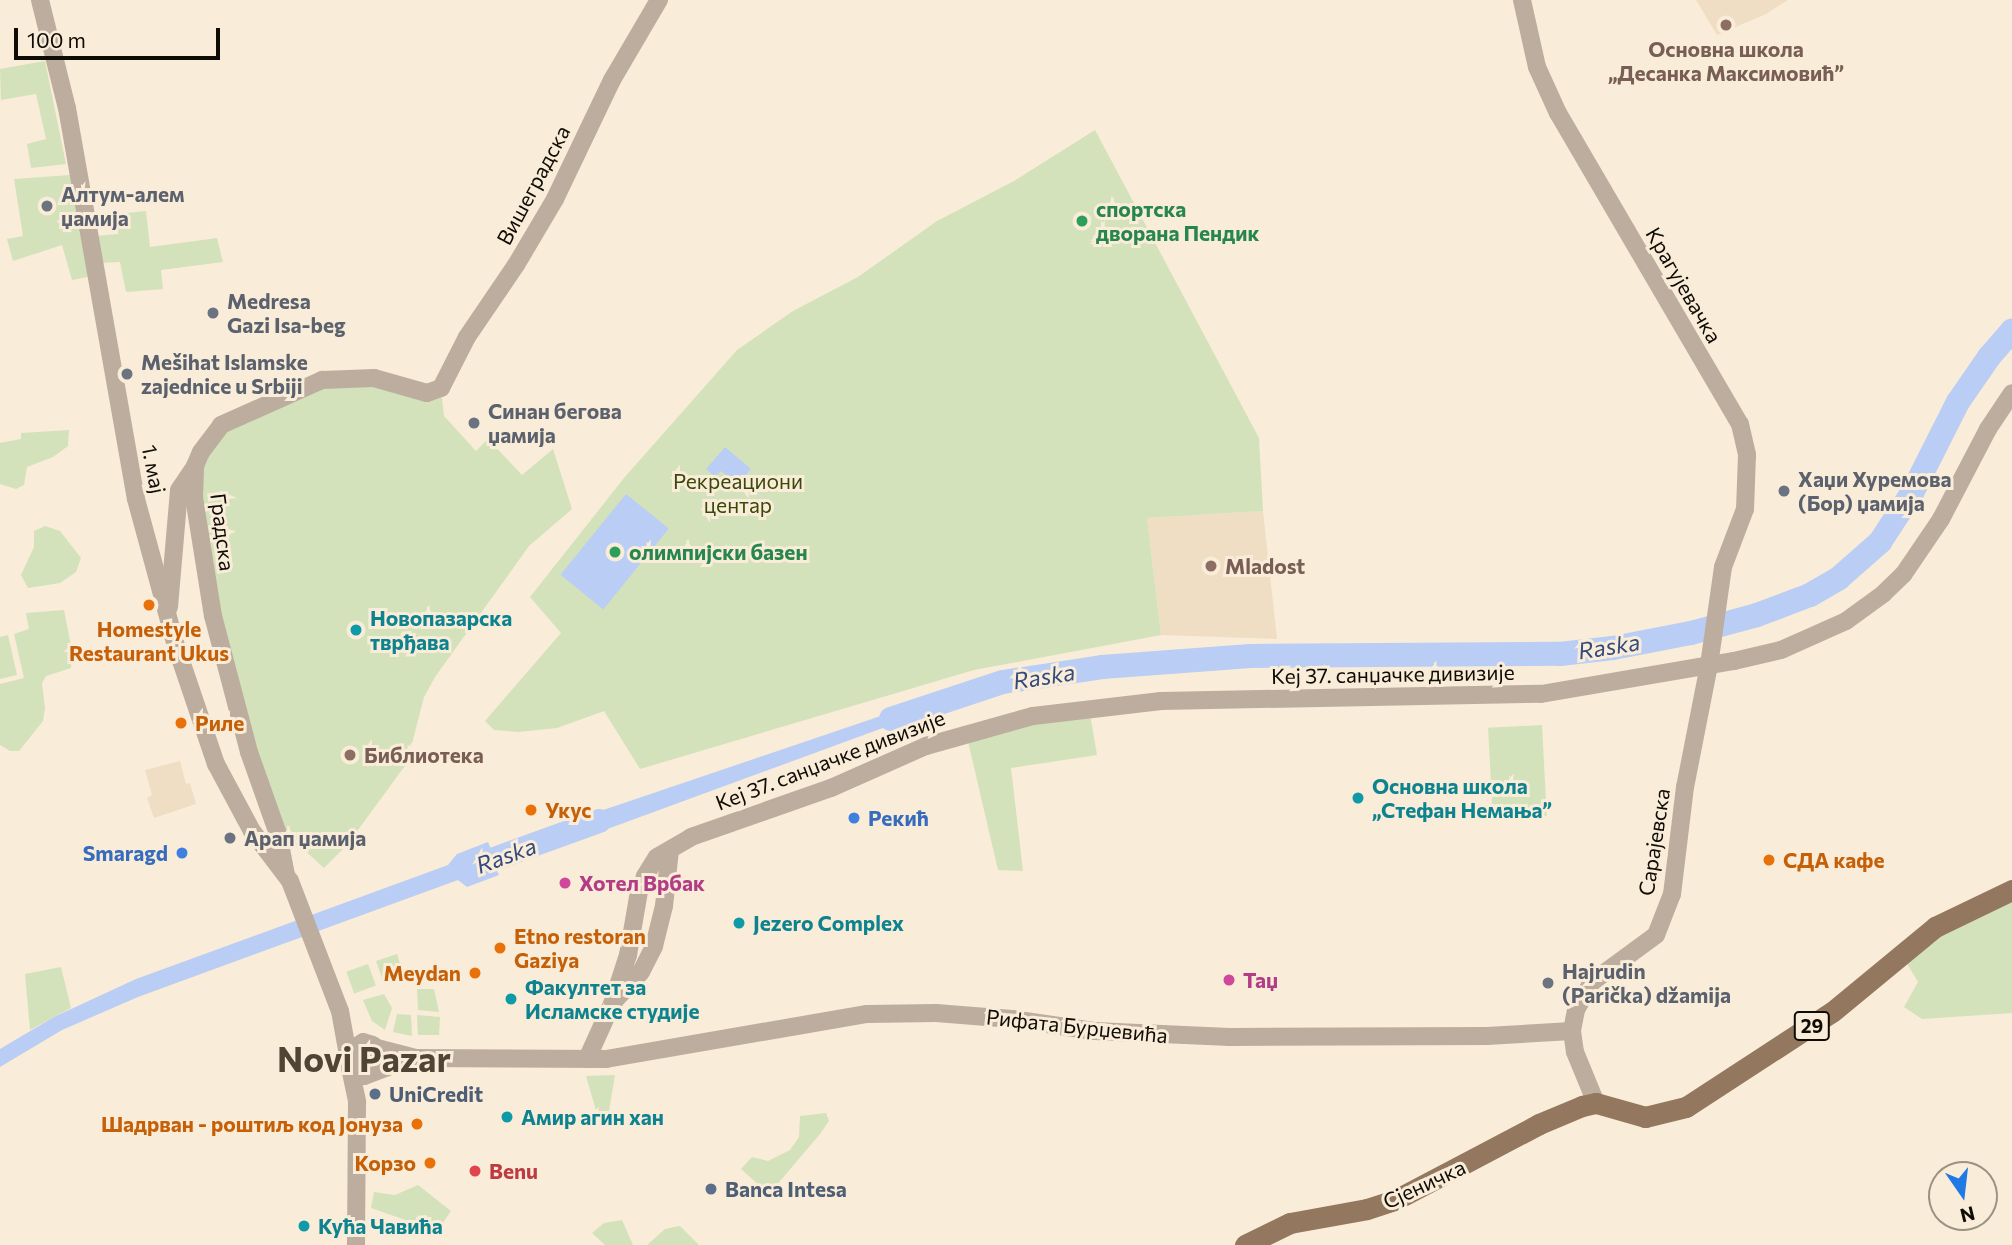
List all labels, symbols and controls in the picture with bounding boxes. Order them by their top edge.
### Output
scale bar [18,14,224,58]
marker: Основна школа „Десанка Максимовић” [1718,17,1734,33]
text: 100 m [27,27,86,52]
place label: Основна школа „Десанка Максимовић” [1608,36,1844,86]
street label: Вишеградска [491,121,575,249]
place label: Алтум-алем џамија [61,181,185,231]
place label: спортска дворана Пендик [1096,196,1259,246]
marker: Алтум-алем џамија [39,198,55,214]
marker: спортска дворана Пендик [1074,213,1090,229]
street label: Крагујевачка [1641,223,1727,347]
place label: Medresa Gazi Isa-beg [227,288,345,338]
marker: Medresa Gazi Isa-beg [205,305,221,321]
place label: Mešihat Islamske zajednice u Srbiji [141,349,308,399]
marker: Mešihat Islamske zajednice u Srbiji [119,366,135,382]
place label: Синан бегова џамија [488,398,622,448]
marker: Синан бегова џамија [466,415,482,431]
street label: 1. мај [137,442,171,496]
place label: Хаџи Хуремова (Бор) џамија [1798,466,1951,516]
park label: Рекреациони центар [673,468,803,518]
marker: Хаџи Хуремова (Бор) џамија [1776,483,1792,499]
street label: Градска [206,492,240,572]
place label: олимпијски базен [629,539,808,565]
marker: олимпијски базен [607,544,623,560]
place label: Mladost [1225,553,1305,579]
marker: Mladost [1203,558,1219,574]
marker: Homestyle Restaurant Ukus [141,597,157,613]
place label: Новопазарска тврђава [370,605,512,655]
place label: Homestyle Restaurant Ukus [69,616,229,666]
marker: Новопазарска тврђава [348,622,364,638]
water label: Raska [1576,627,1642,665]
water label: Raska [1011,657,1077,695]
street label: Кеј 37. санџачке дивизије [1271,659,1515,689]
street label: Кеј 37. санџачке дивизије [712,705,948,815]
place label: Риле [195,710,244,736]
marker: Риле [173,715,189,731]
place label: Библиотека [364,742,484,768]
marker: Библиотека [342,747,358,763]
place label: Основна школа „Стефан Немања” [1372,773,1552,823]
street label: Сарајевска [1633,786,1675,898]
marker: Основна школа „Стефан Немања” [1350,790,1366,806]
place label: Укус [545,797,592,823]
marker: Укус [523,802,539,818]
place label: Рекић [868,805,929,831]
marker: Рекић [846,810,862,826]
place label: Арап џамија [244,825,366,851]
marker: Арап џамија [222,830,238,846]
water label: Raska [472,831,540,879]
place label: Smaragd [83,840,168,866]
marker: Smaragd [174,845,190,861]
place label: СДА кафе [1783,847,1884,873]
marker: СДА кафе [1761,852,1777,868]
place label: Хотел Врбак [579,870,705,896]
marker: Хотел Врбак [557,875,573,891]
place label: Jezero Complex [753,910,904,936]
marker: Jezero Complex [731,915,747,931]
place label: Etno restoran Gaziya [514,923,646,973]
marker: Etno restoran Gaziya [492,940,508,956]
place label: Hajrudin (Parička) džamija [1562,958,1731,1008]
place label: Meydan [383,960,461,986]
marker: Meydan [467,965,483,981]
place label: Таџ [1243,967,1278,993]
marker: Таџ [1221,972,1237,988]
place label: Факултет за Исламске студије [525,974,699,1024]
marker: Hajrudin (Parička) džamija [1540,975,1556,991]
marker: Факултет за Исламске студије [503,991,519,1007]
street label: Рифата Бурџевића [985,1004,1169,1048]
road number: 29 [1793,1010,1831,1042]
district label: Novi Pazar [277,1037,451,1079]
place label: UniCredit [389,1081,483,1107]
marker: UniCredit [367,1086,383,1102]
place label: Амир агин хан [521,1104,664,1130]
marker: Амир агин хан [499,1109,515,1125]
place label: Шадрван - роштиљ код Јонуза [101,1111,403,1137]
marker: Шадрван - роштиљ код Јонуза [409,1116,425,1132]
place label: Корзо [354,1150,416,1176]
street label: Сјеничка [1379,1154,1469,1214]
marker: Корзо [422,1155,438,1171]
place label: Benu [489,1158,538,1184]
north arrow [1928,1161,1998,1231]
marker: Benu [467,1163,483,1179]
place label: Banca Intesa [725,1176,847,1202]
marker: Banca Intesa [703,1181,719,1197]
text: N [1958,1202,1977,1228]
place label: Кућа Чавића [318,1213,443,1239]
marker: Кућа Чавића [296,1218,312,1234]

